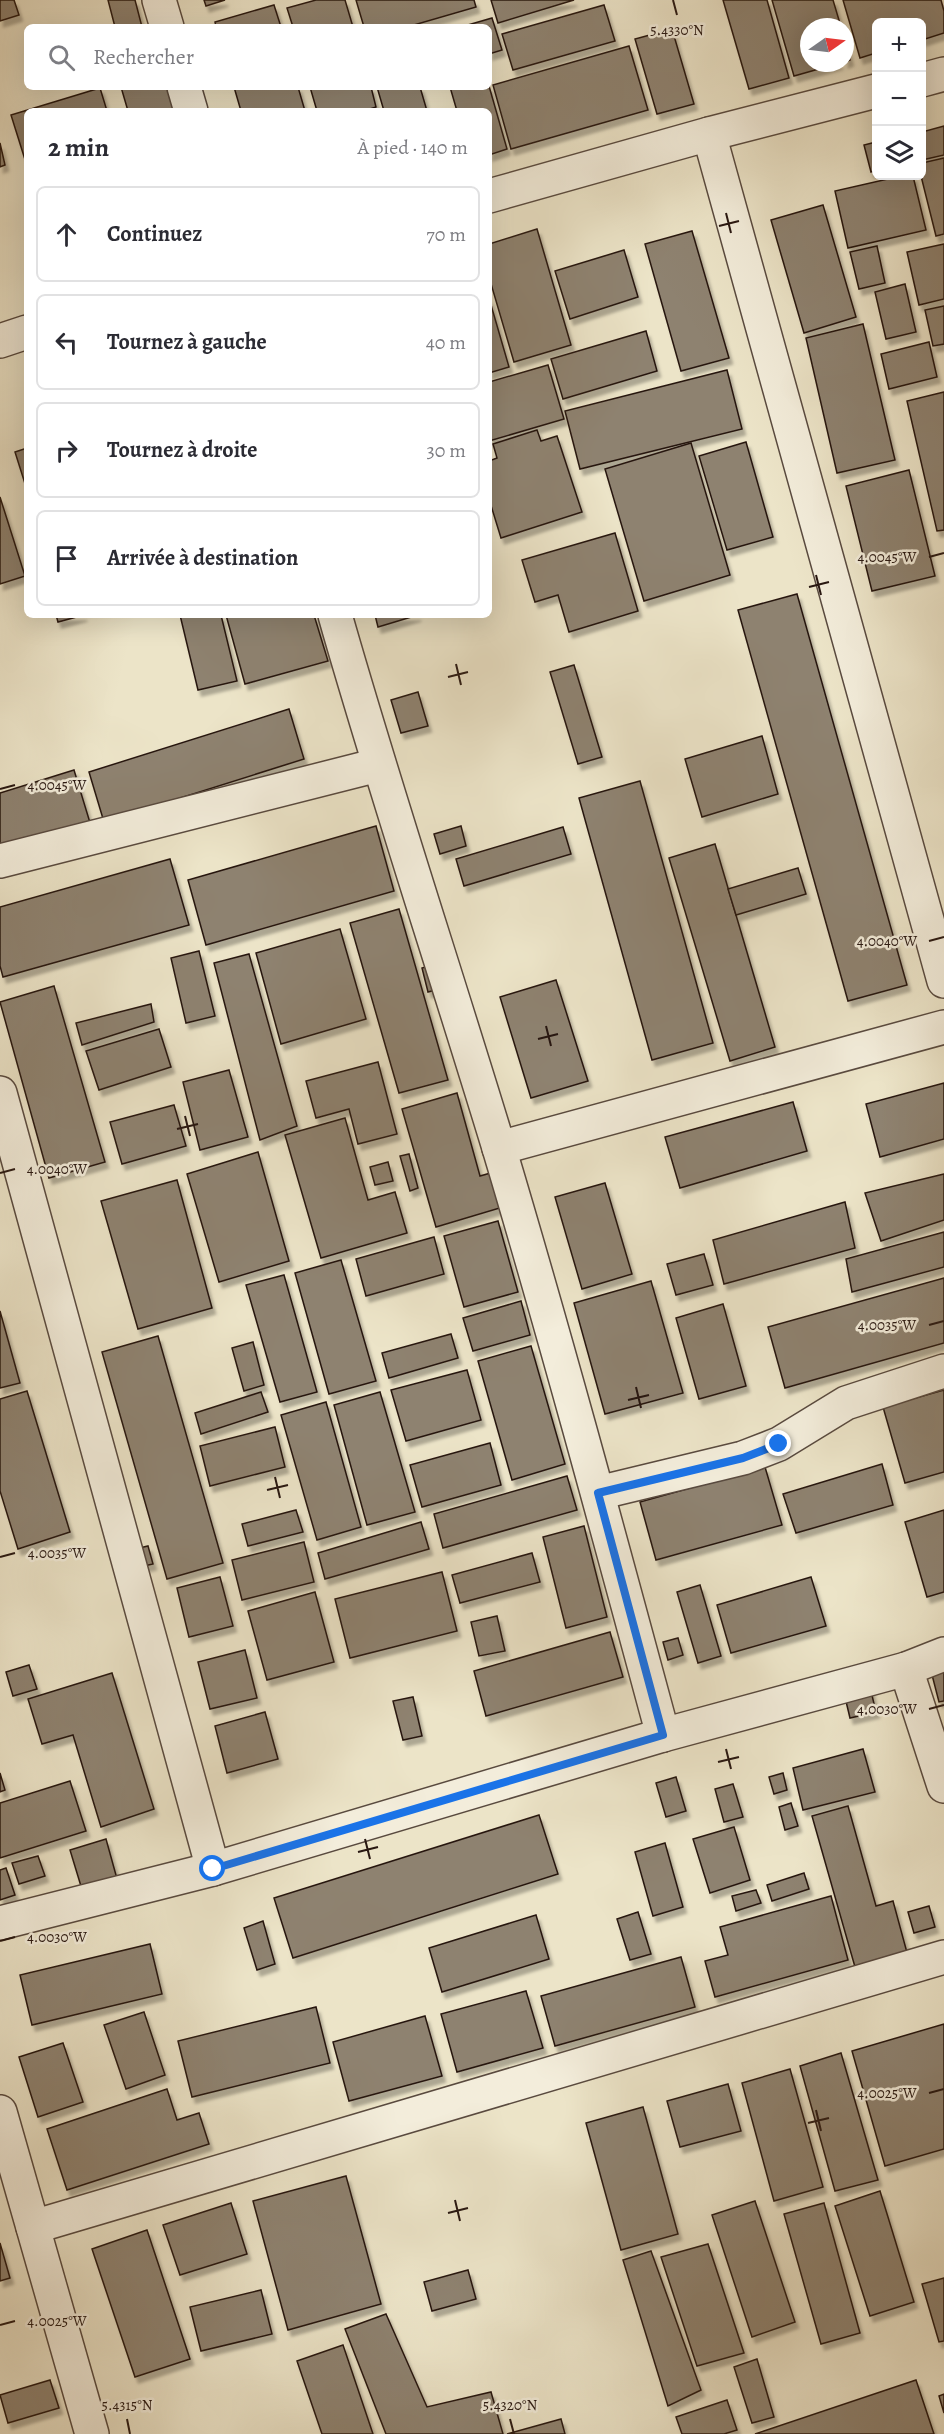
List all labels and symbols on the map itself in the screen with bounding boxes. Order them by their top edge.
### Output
north arrow [800,18,854,72]
text: 5.4330°N [650,20,704,40]
text: 4.0045°W [857,547,917,567]
text: 4.0045°W [27,775,87,795]
text: 4.0040°W [857,931,917,951]
text: 4.0040°W [27,1159,87,1179]
text: 4.0035°W [858,1315,916,1335]
route end [765,1430,791,1456]
text: 4.0035°W [28,1543,86,1563]
text: 4.0030°W [857,1699,917,1719]
route start [199,1855,225,1881]
text: 4.0030°W [27,1927,87,1947]
text: 4.0025°W [857,2083,917,2103]
text: 4.0025°W [27,2311,87,2331]
text: 5.4315°N [102,2395,153,2415]
text: 5.4320°N [483,2395,537,2415]

